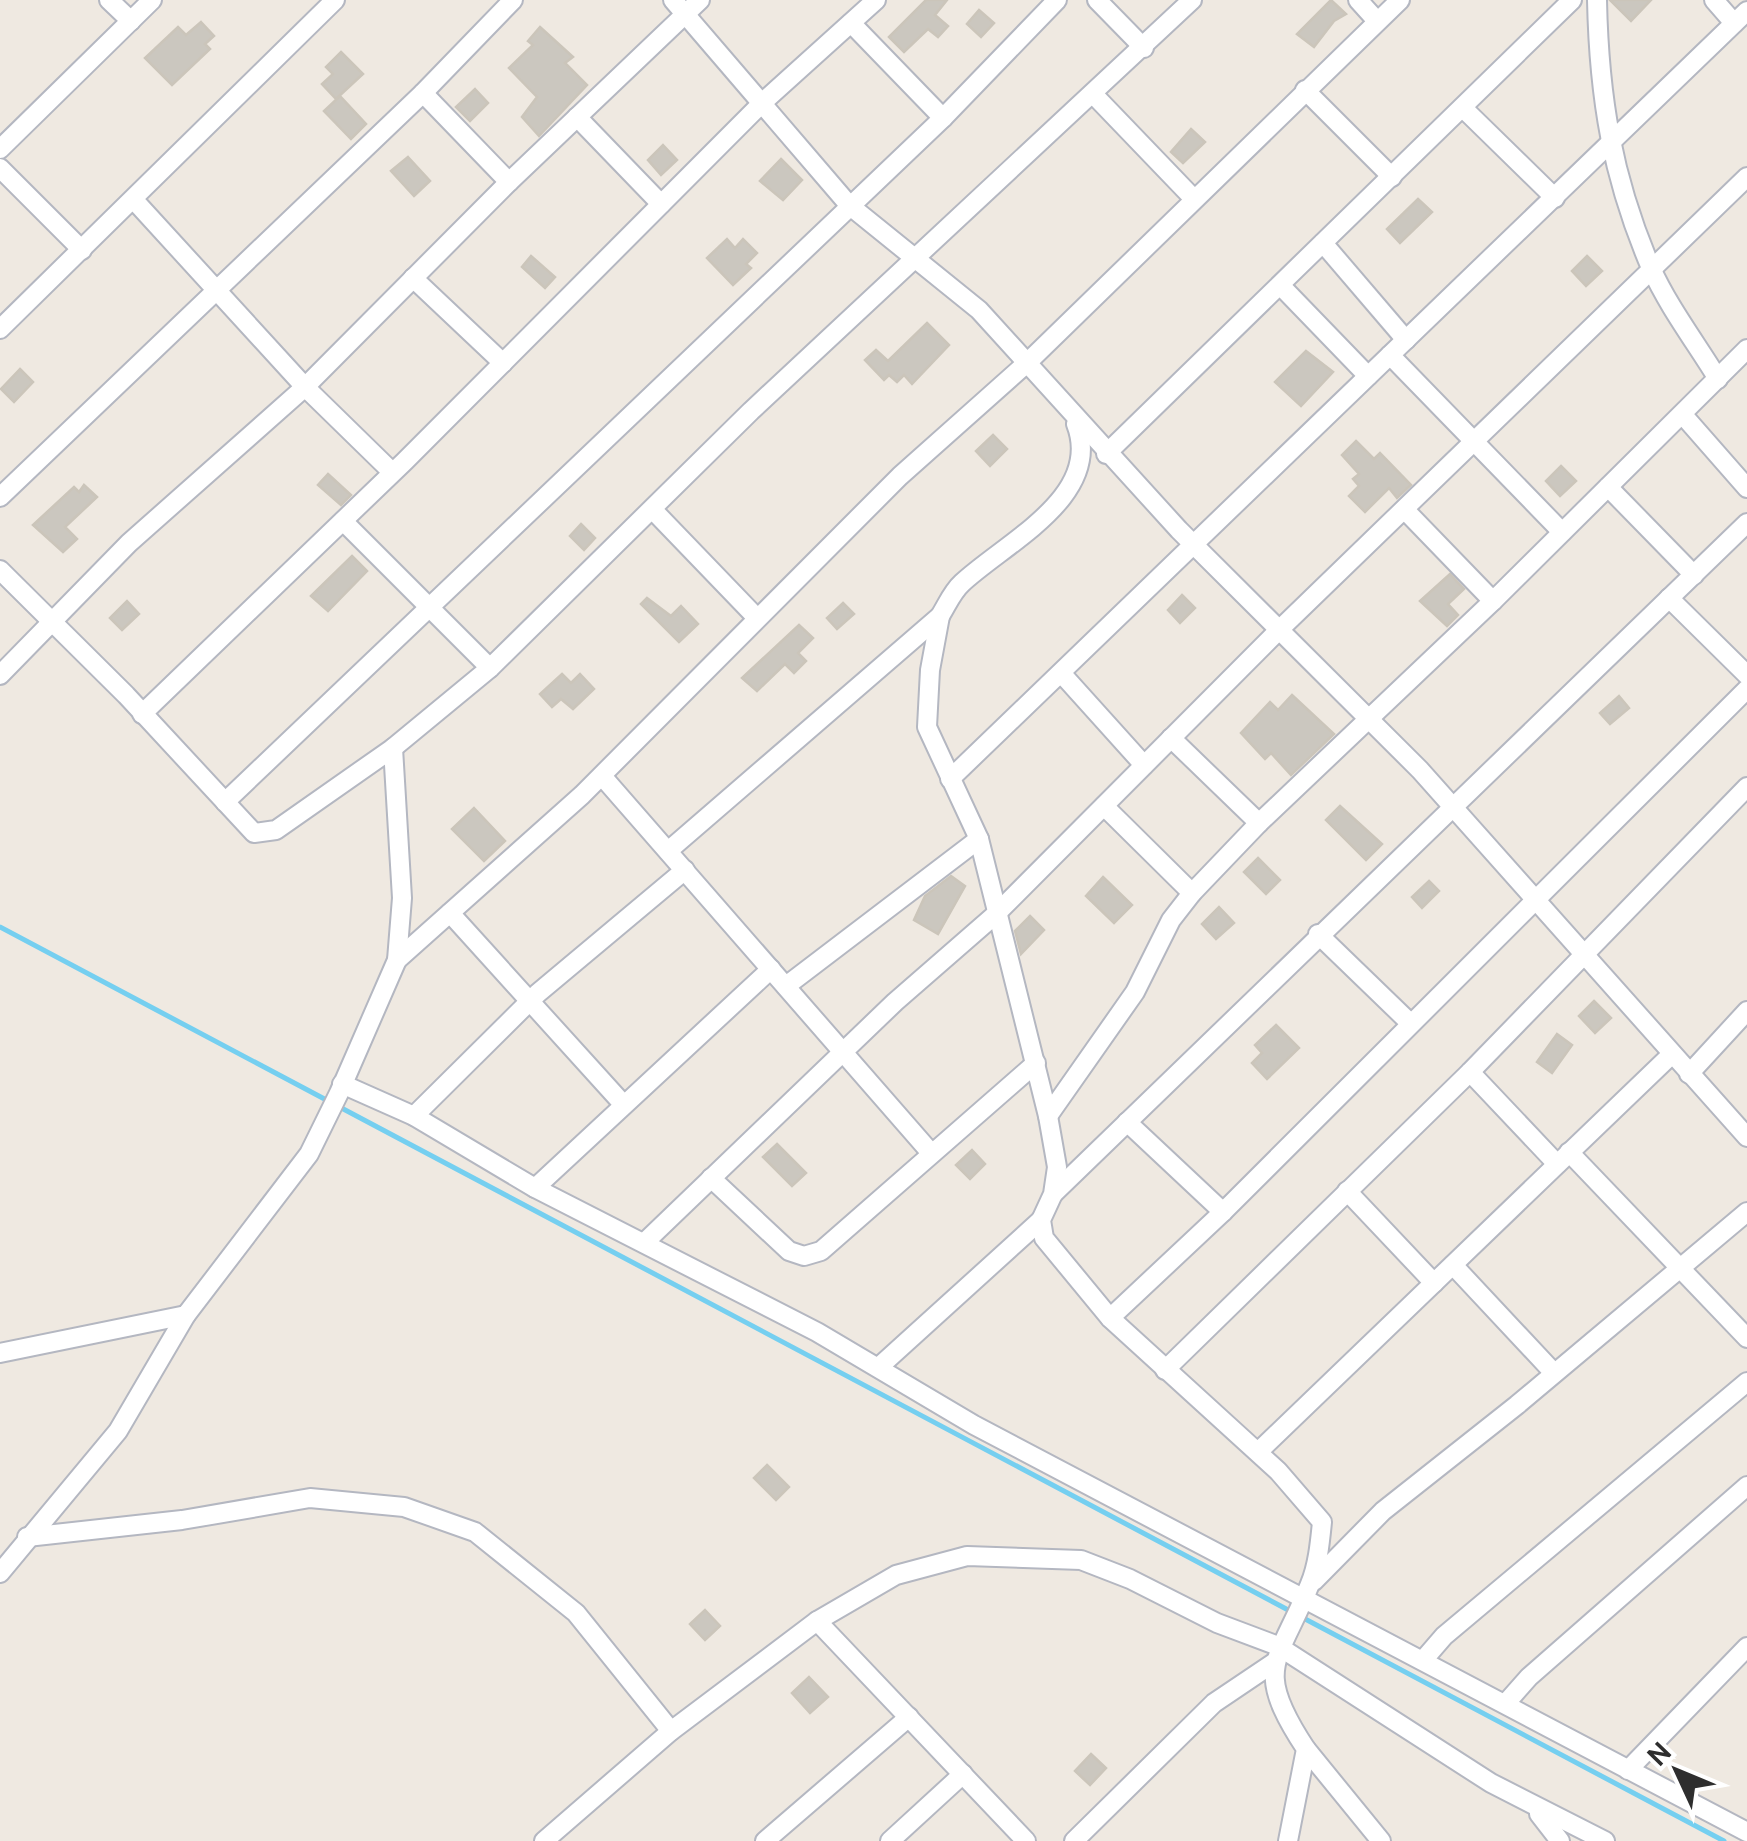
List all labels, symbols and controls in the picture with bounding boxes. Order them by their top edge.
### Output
north arrow [1627,1721,1727,1821]
text: N [1640,1735,1678,1773]

